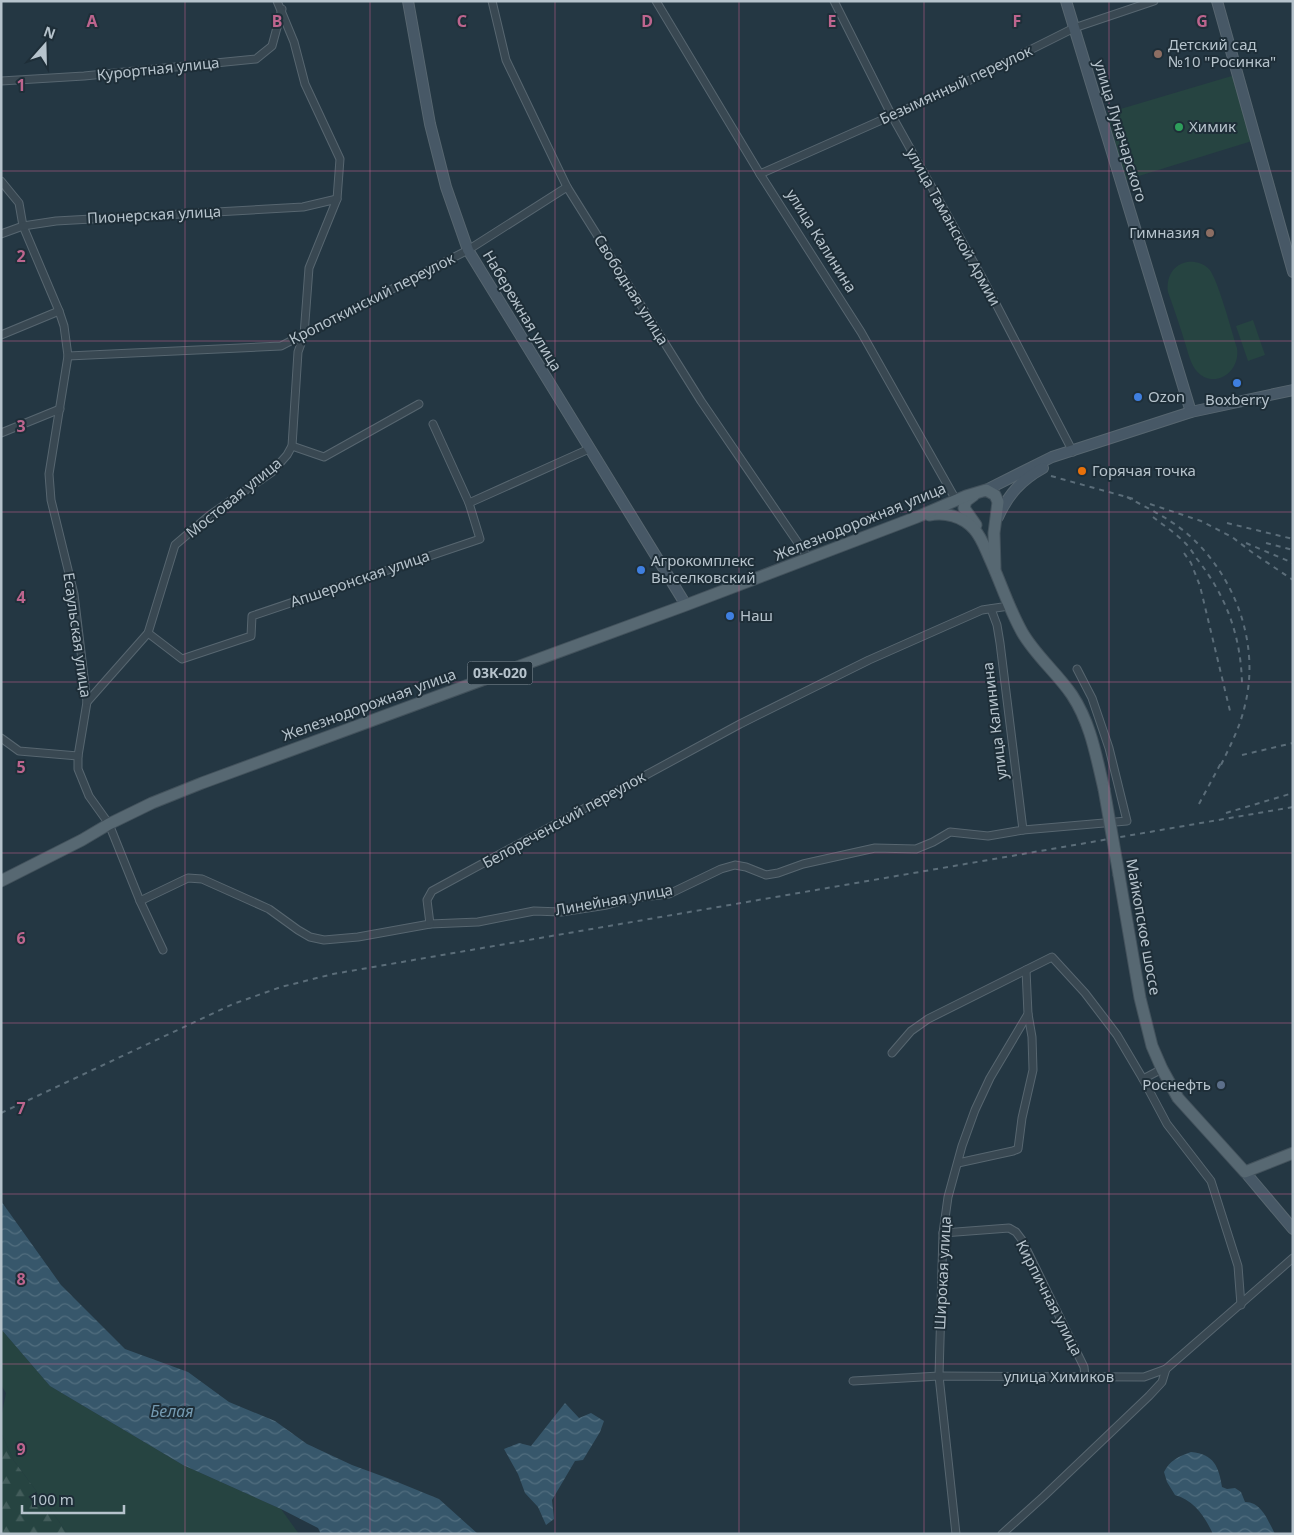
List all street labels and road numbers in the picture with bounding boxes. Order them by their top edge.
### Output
street label: Безымянный переулок [876,40,1035,128]
street label: Курортная улица [95,52,220,84]
street label: улица Луначарского [1090,57,1152,204]
street label: улица Таманской Армии [902,144,1006,309]
street label: улица Калинина [782,185,862,296]
street label: Пионерская улица [86,201,222,228]
street label: Свободная улица [590,231,674,348]
street label: Набережная улица [479,246,567,375]
street label: Кропоткинский переулок [285,248,458,349]
street label: Мостовая улица [181,452,285,542]
street label: Железнодорожная улица [771,477,949,565]
street label: Апшеронская улица [287,545,432,611]
street label: Есаульская улица [59,571,97,699]
road number: 03К-020 [468,661,532,684]
street label: улица Калинина [977,661,1011,781]
street label: Железнодорожная улица [279,663,458,745]
street label: Белореченский переулок [478,766,649,872]
street label: Майкопское шоссе [1122,857,1166,997]
street label: Линейная улица [553,879,674,919]
street label: Широкая улица [929,1216,955,1330]
street label: Кирпичная улица [1012,1236,1088,1359]
street label: улица Химиков [1004,1366,1114,1386]

